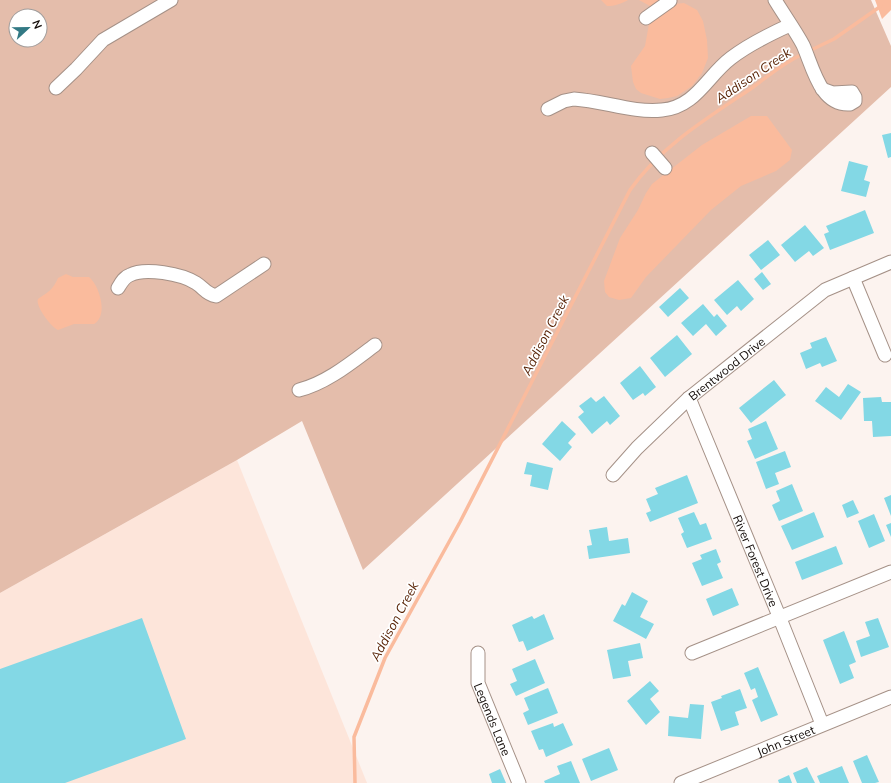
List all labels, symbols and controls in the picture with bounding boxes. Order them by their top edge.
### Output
north arrow [8,8,48,48]
text: N [29,18,45,31]
water label: Addison Creek [711,44,794,107]
water label: Addison Creek [518,292,572,378]
street label: Brentwood Drive [685,333,768,403]
street label: River Forest Drive [731,513,782,609]
water label: Addison Creek [366,578,422,664]
street label: Legends Lane [471,680,514,758]
street label: John Street [754,722,817,759]

